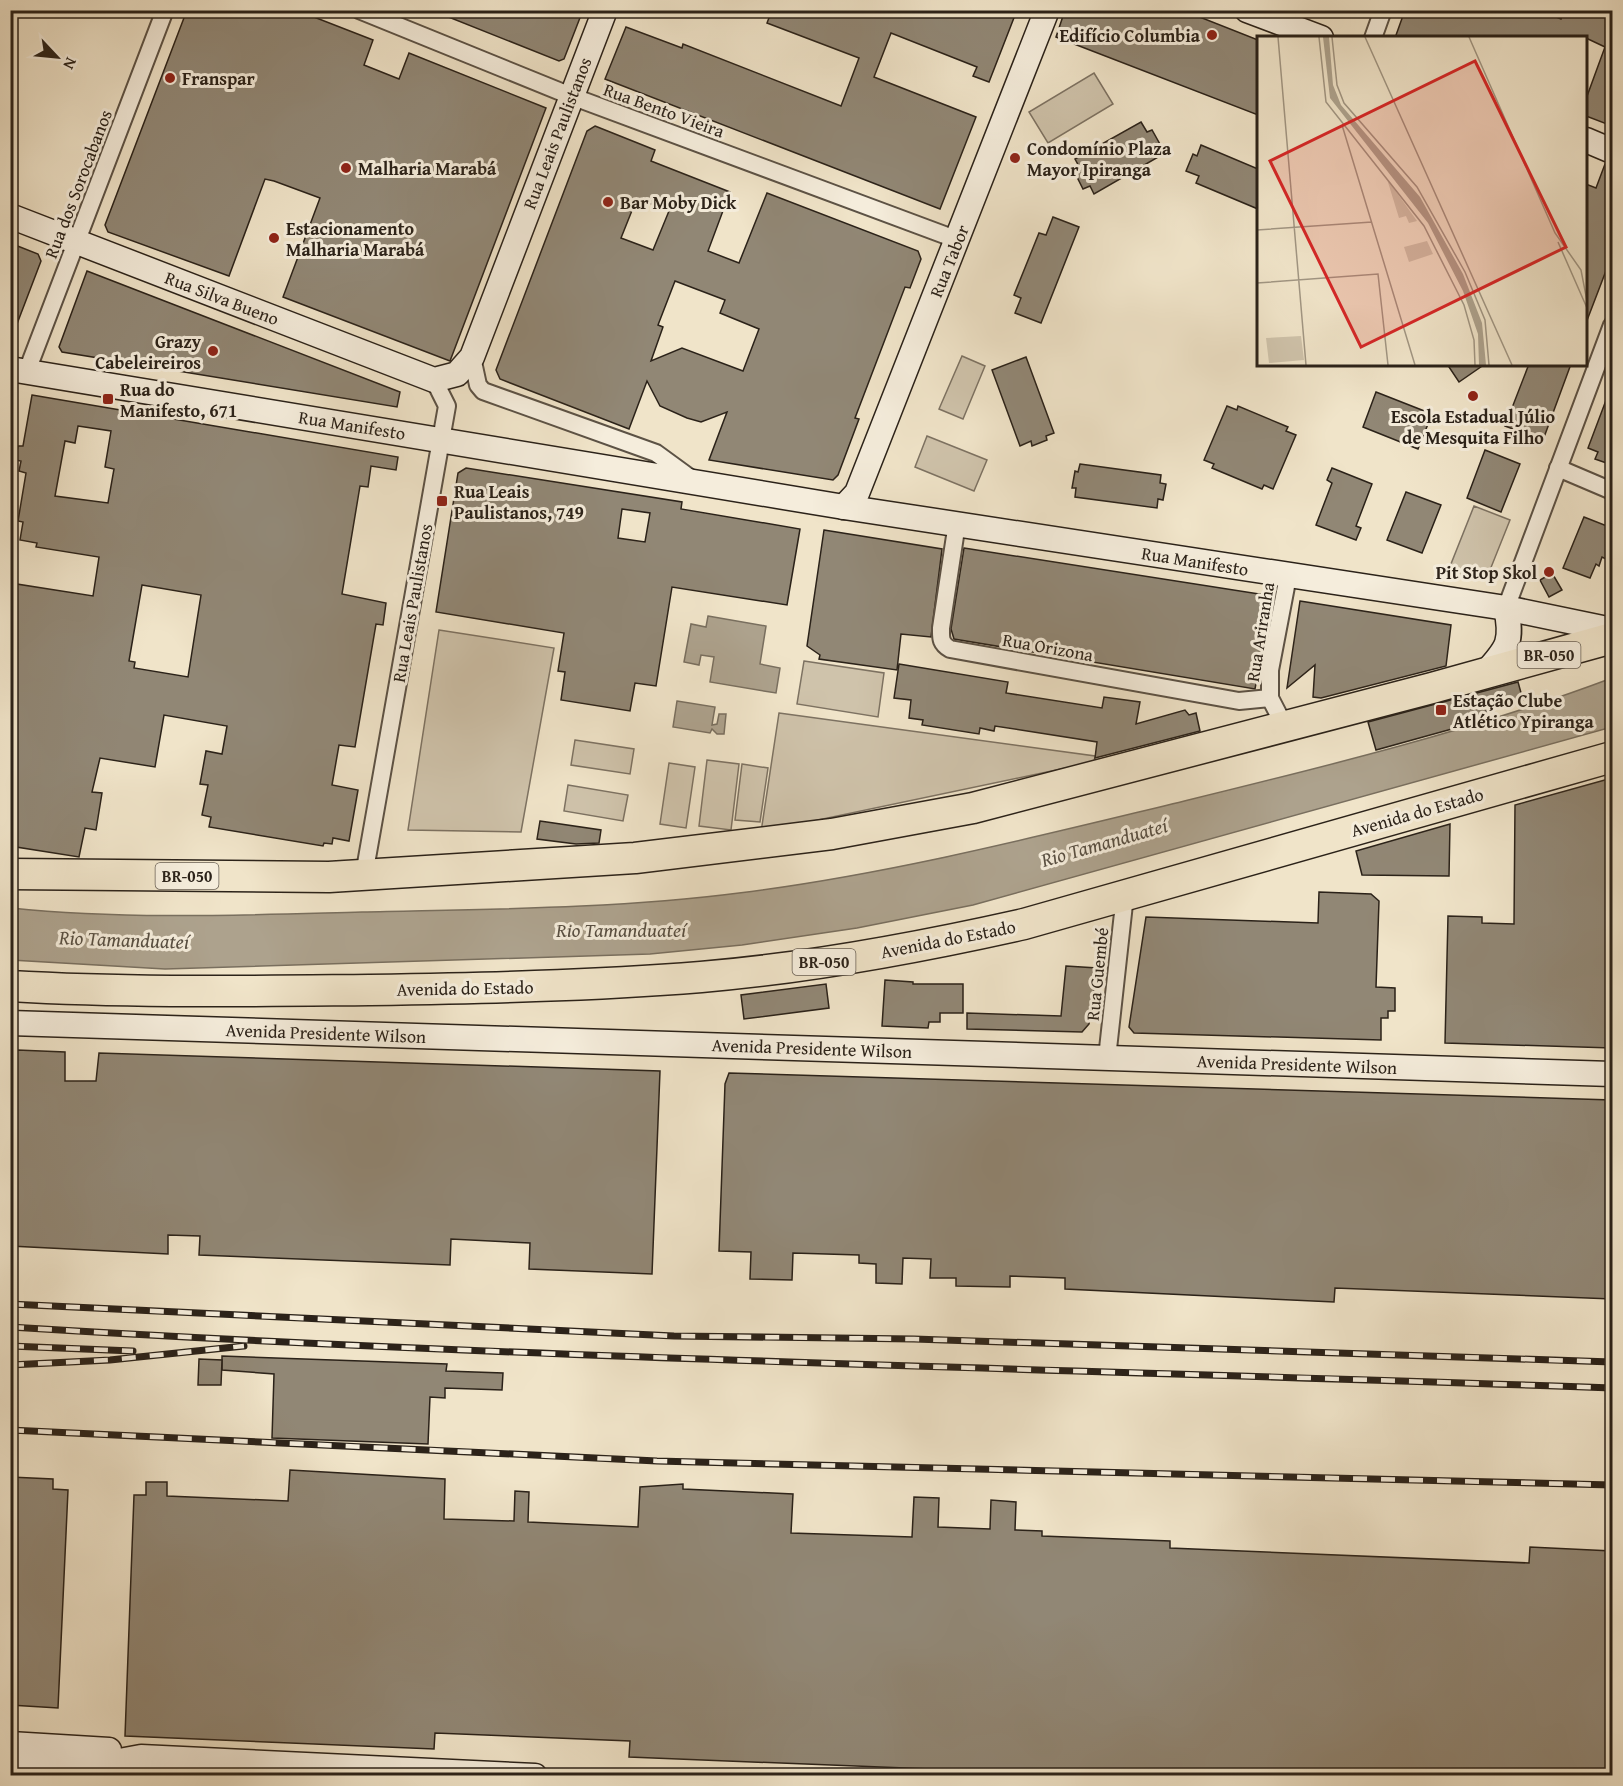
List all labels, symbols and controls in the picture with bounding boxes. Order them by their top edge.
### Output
place label: Edifício Columbia [1059,22,1201,49]
north arrow [27,27,87,87]
marker: Edifício Columbia [1205,28,1219,42]
inset map [1257,36,1587,366]
street label: Rua Leais Paulistanos [516,53,598,213]
text: N [57,54,84,74]
place label: Franspar [182,65,255,92]
marker: Franspar [163,71,177,85]
street label: Rua Bento Vieira [600,76,729,145]
street label: Rua dos Sorocabanos [37,106,119,262]
place label: Condomínio Plaza Mayor Ipiranga [1027,135,1172,183]
marker: Condomínio Plaza Mayor Ipiranga [1008,151,1022,165]
place label: Malharia Marabá [358,155,497,182]
marker: Malharia Marabá [339,161,353,175]
place label: Bar Moby Dick [620,189,737,216]
marker: Bar Moby Dick [601,195,615,209]
place label: Estacionamento Malharia Marabá [286,215,425,263]
street label: Rua Tabor [922,220,976,301]
marker: Estacionamento Malharia Marabá [267,231,281,245]
street label: Rua Silva Bueno [161,264,283,332]
place label: Grazy Cabeleireiros [95,328,202,376]
marker: Grazy Cabeleireiros [206,344,220,358]
place label: Rua do Manifesto, 671 [120,376,237,424]
marker: Escola Estadual Júlio de Mesquita Filho [1466,389,1480,403]
marker: Rua do Manifesto, 671 [101,392,115,406]
street label: Rua Manifesto [297,403,407,447]
place label: Escola Estadual Júlio de Mesquita Filho [1391,403,1555,451]
place label: Rua Leais Paulistanos, 749 [454,478,584,526]
marker: Rua Leais Paulistanos, 749 [435,494,449,508]
street label: Rua Leais Paulistanos [385,521,439,685]
street label: Rua Manifesto [1140,539,1250,583]
place label: Pit Stop Skol [1436,559,1537,586]
marker: Pit Stop Skol [1542,565,1556,579]
street label: Rua Ariranha [1239,580,1281,684]
street label: Rua Orizona [1001,626,1096,668]
road number: BR-050 [1518,642,1580,668]
place label: Estação Clube Atlético Ypiranga [1453,687,1594,735]
marker: Estação Clube Atlético Ypiranga [1434,703,1448,717]
street label: Avenida do Estado [1347,780,1487,844]
water label: Rio Tamanduateí [1036,810,1172,874]
road number: BR-050 [156,863,219,889]
street label: Avenida do Estado [878,913,1018,965]
water label: Rio Tamanduateí [555,915,688,944]
water label: Rio Tamanduateí [57,922,191,956]
street label: Rua Guembé [1079,926,1115,1022]
road number: BR-050 [792,949,856,975]
street label: Avenida do Estado [396,973,534,1003]
street label: Avenida Presidente Wilson [225,1016,427,1050]
street label: Avenida Presidente Wilson [711,1031,913,1065]
street label: Avenida Presidente Wilson [1196,1047,1398,1081]

